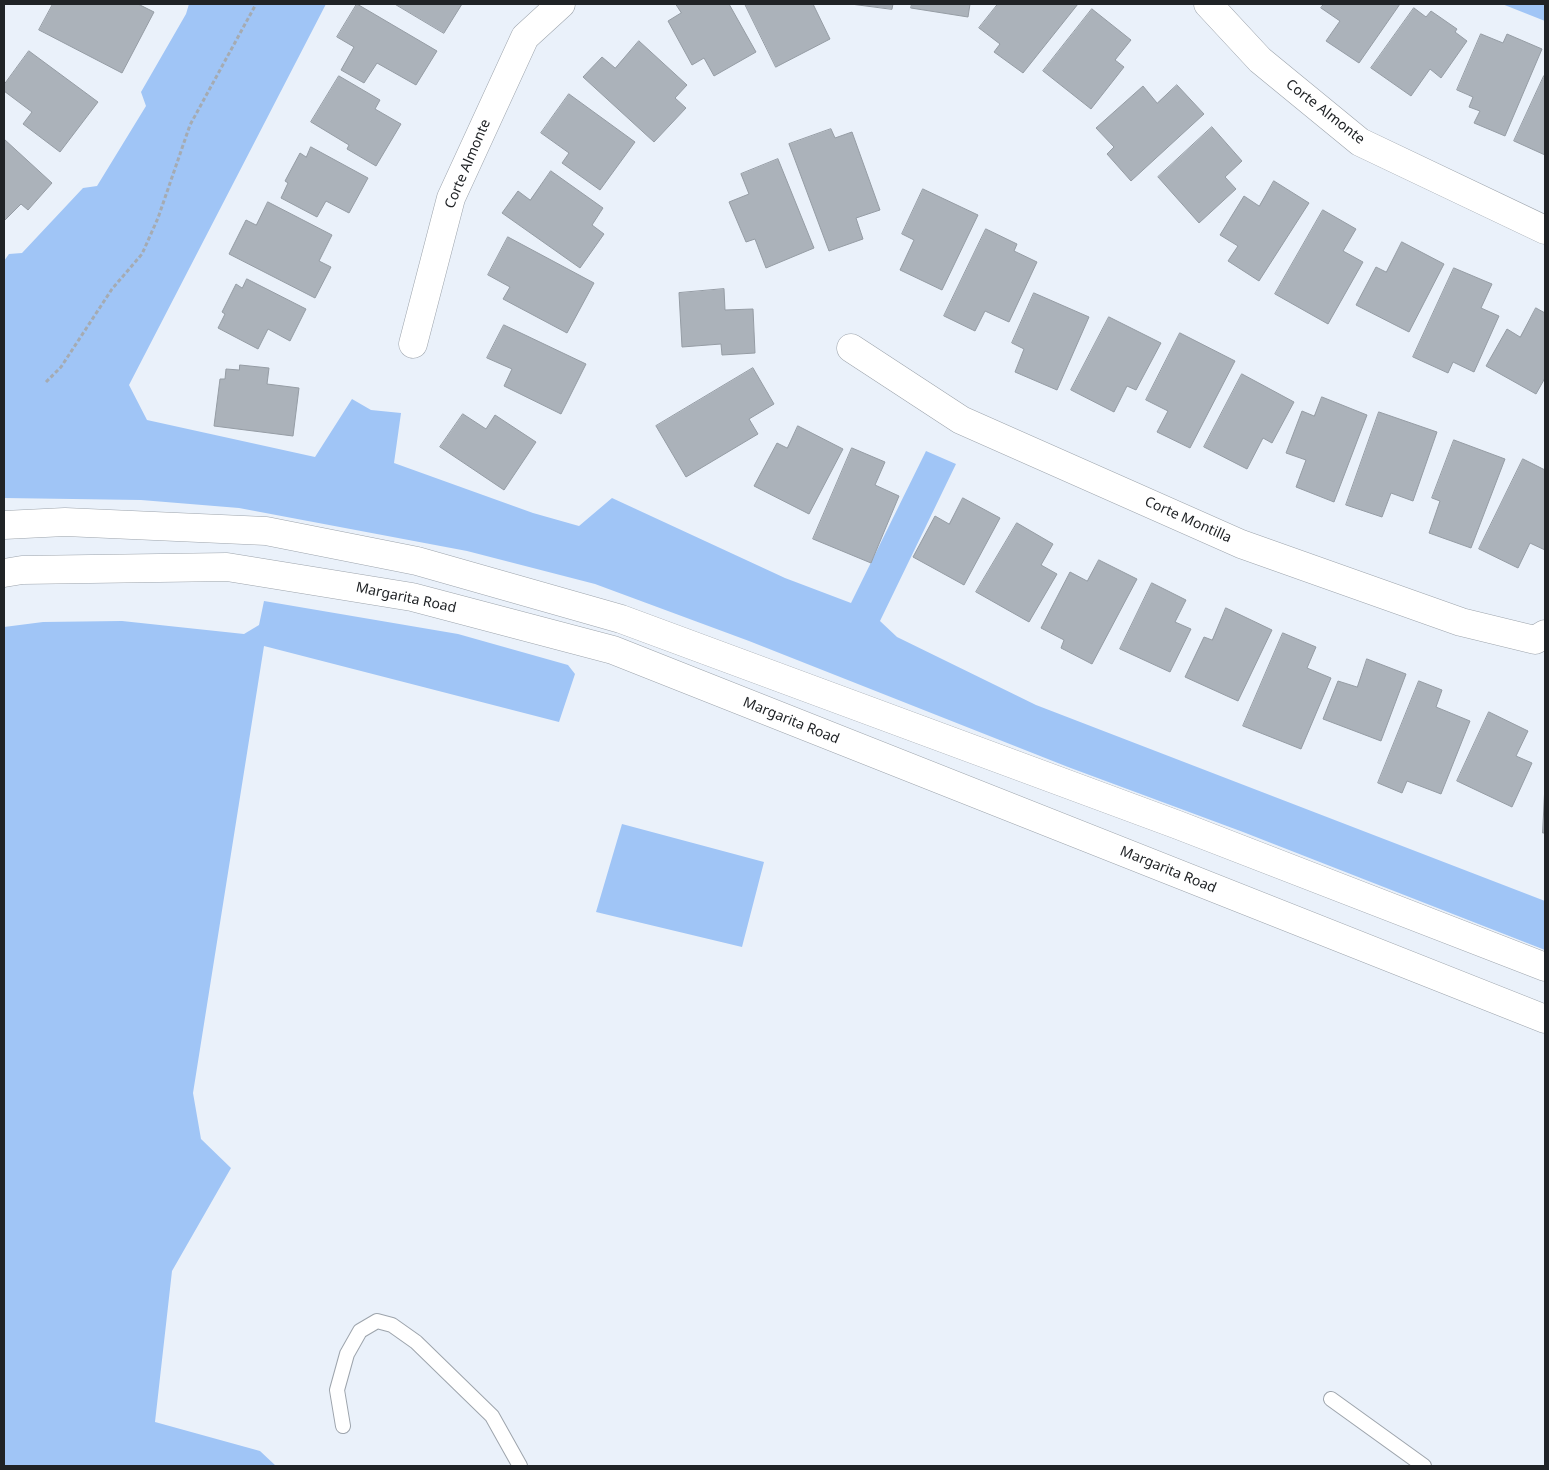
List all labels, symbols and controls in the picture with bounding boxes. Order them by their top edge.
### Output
street label: Corte Almonte [1282,76,1368,148]
street label: Corte Almonte [442,117,494,211]
street label: Corte Montilla [1142,493,1234,547]
street label: Margarita Road [354,579,458,617]
street label: Margarita Road [740,694,842,748]
street label: Margarita Road [1117,843,1219,897]

